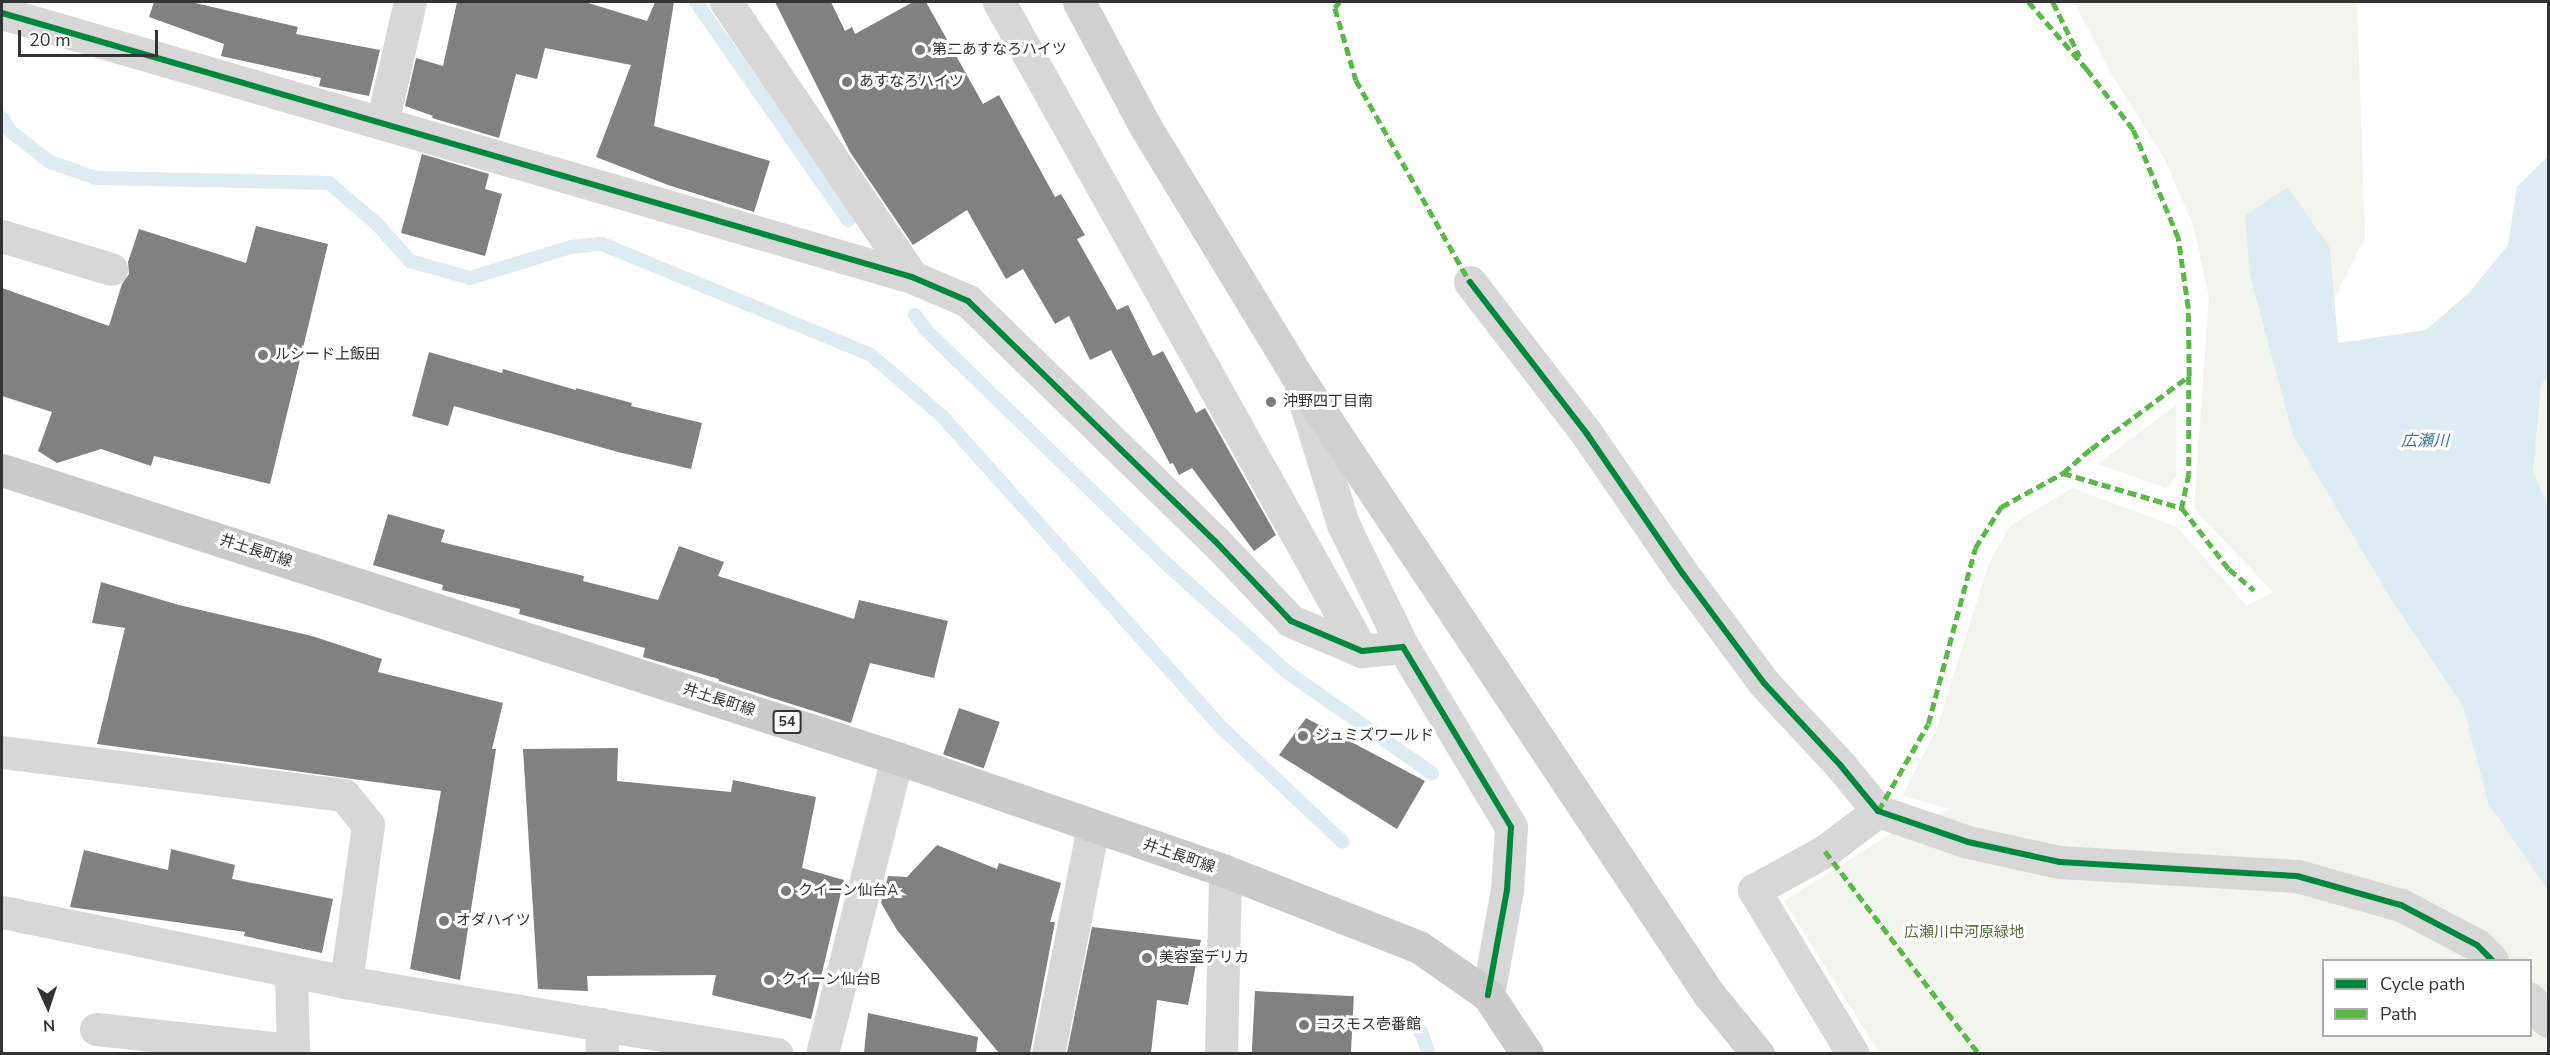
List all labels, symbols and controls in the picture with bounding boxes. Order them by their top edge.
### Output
scale bar [21,18,160,56]
text: 20 m [29,28,71,52]
place label: 第二あすなろハイツ [932,41,1067,59]
marker: 第二あすなろハイツ [913,43,927,57]
place label: あすなろハイツ [859,73,964,91]
marker: あすなろハイツ [840,75,854,89]
place label: ルシード上飯田 [275,346,380,364]
marker: ルシード上飯田 [256,348,270,362]
place label: 沖野四丁目南 [1283,393,1373,411]
marker: 沖野四丁目南 [1264,395,1278,409]
water label: 広瀬川 [2401,431,2449,451]
street label: 井土長町線 [218,531,294,571]
street label: 井土長町線 [681,680,757,720]
road number: 54 [772,711,802,733]
place label: ジュミズワールド [1315,727,1435,745]
marker: ジュミズワールド [1296,729,1310,743]
street label: 井土長町線 [1141,835,1217,877]
place label: クイーン仙台A [798,882,899,900]
marker: クイーン仙台A [779,884,793,898]
place label: オダハイツ [456,912,531,930]
marker: オダハイツ [437,914,451,928]
park label: 広瀬川中河原緑地 [1904,924,2024,942]
place label: 美容室デリカ [1159,949,1249,967]
marker: 美容室デリカ [1140,951,1154,965]
legend [2322,959,2532,1037]
place label: クイーン仙台B [781,971,881,989]
text: Cycle path [2380,972,2465,996]
marker: クイーン仙台B [762,973,776,987]
north arrow [18,977,78,1037]
text: Path [2380,1002,2417,1026]
text: N [42,1014,55,1036]
place label: コスモス壱番館 [1316,1016,1421,1034]
marker: コスモス壱番館 [1297,1018,1311,1032]

